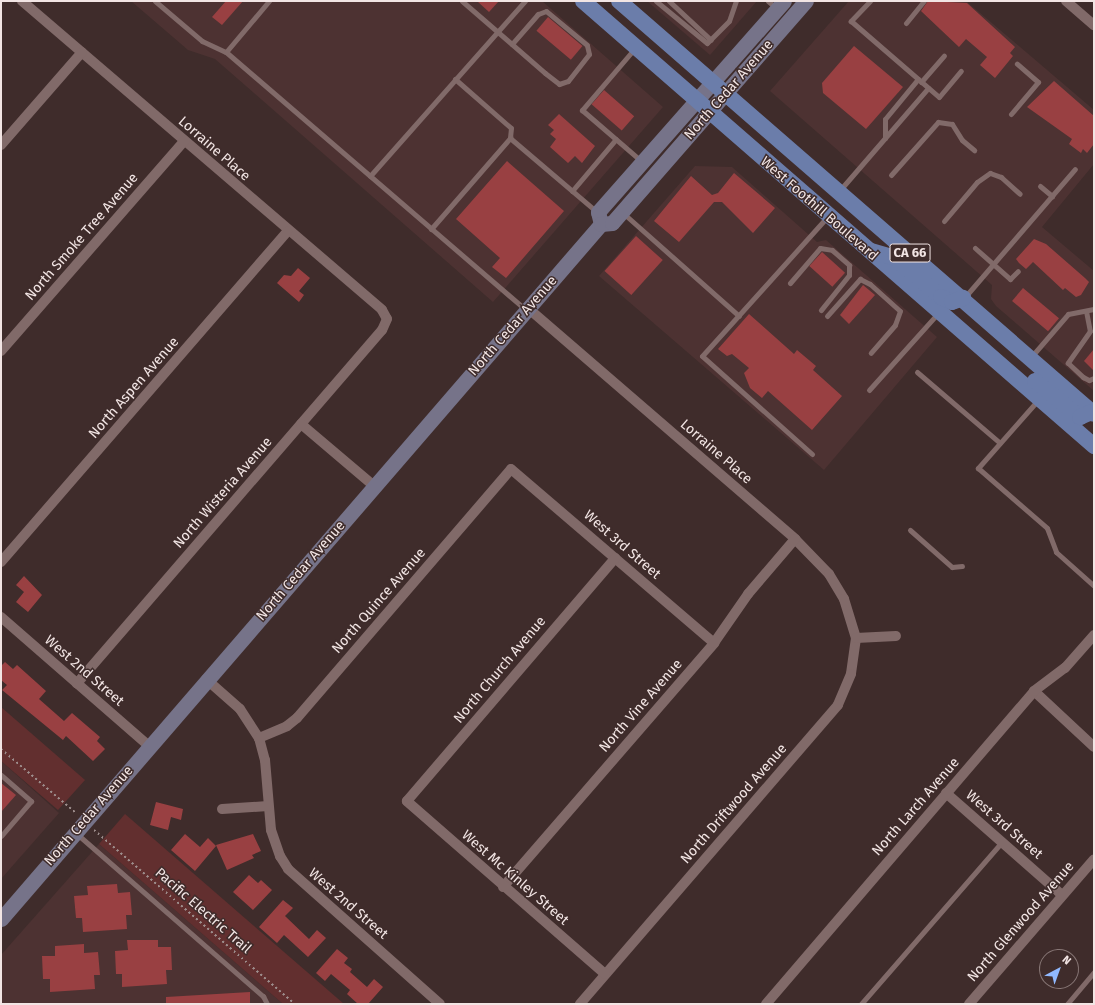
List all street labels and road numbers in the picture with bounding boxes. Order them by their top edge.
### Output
street label: North Cedar Avenue [681,37,777,143]
street label: Lorraine Place [175,113,253,185]
street label: West Foothill Boulevard [757,153,881,265]
street label: North Smoke Tree Avenue [22,170,142,304]
road number: CA 66 [889,242,931,264]
street label: North Cedar Avenue [465,273,561,379]
street label: North Aspen Avenue [85,334,183,442]
street label: Lorraine Place [677,416,755,488]
street label: North Wisteria Avenue [170,434,276,552]
street label: West 3rd Street [580,507,664,583]
street label: North Cedar Avenue [253,518,349,624]
street label: North Quince Avenue [329,545,429,657]
street label: North Church Avenue [450,613,550,727]
street label: West 2nd Street [41,632,127,710]
street label: North Vine Avenue [596,656,686,756]
street label: North Driftwood Avenue [677,741,791,867]
street label: North Larch Avenue [869,754,963,860]
street label: North Cedar Avenue [41,763,137,869]
street label: West 3rd Street [962,787,1046,863]
street label: West Mc Kinley Street [458,827,572,929]
street label: North Glenwood Avenue [964,858,1078,986]
street label: Pacific Electric Trail [151,865,255,957]
street label: West 2nd Street [305,865,391,943]

